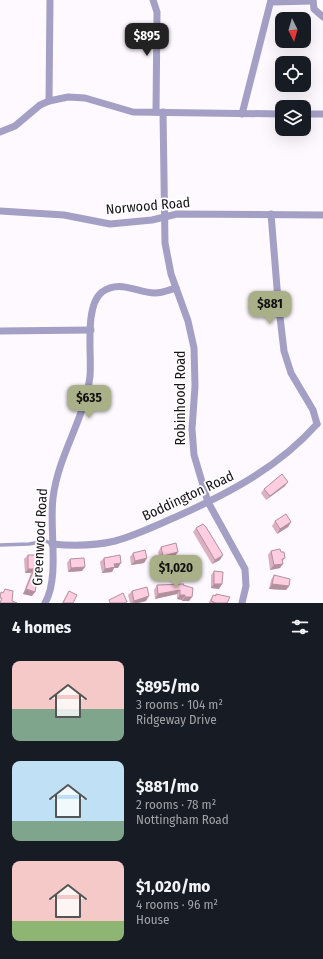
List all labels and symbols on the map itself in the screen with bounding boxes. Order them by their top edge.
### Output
north arrow [275,12,311,48]
pin: $895 [123,23,171,57]
street label: Norwood Road [105,194,191,218]
pin: $881 [246,291,294,325]
street label: Robinhood Road [172,350,189,446]
pin: $635 [65,385,113,419]
street label: Boddington Road [140,467,236,525]
street label: Greenwood Road [29,488,51,586]
pin: $1,020 [143,555,209,589]

